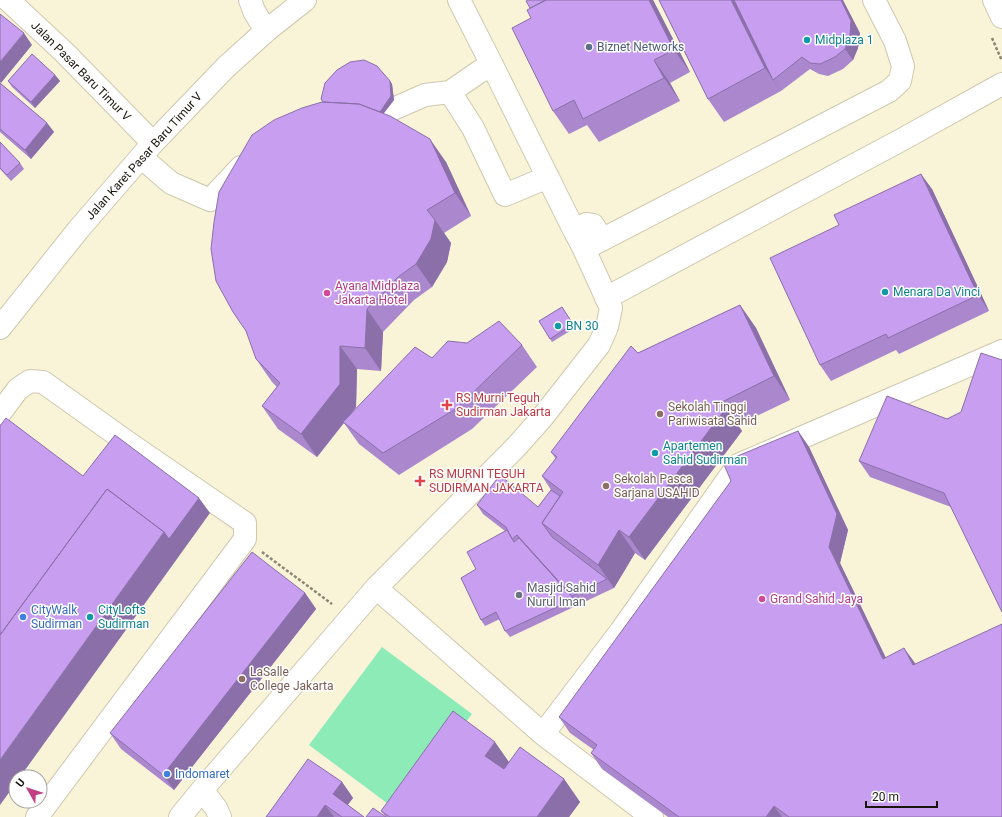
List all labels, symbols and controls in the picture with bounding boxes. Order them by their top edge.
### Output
street label: Jalan Pasar Baru Timur V [28,18,134,124]
place label: Midplaza 1 [815,33,874,47]
marker: Midplaza 1 [802,35,812,45]
place label: Biznet Networks [597,40,684,54]
marker: Biznet Networks [584,42,594,52]
street label: Jalan Karet Pasar Baru Timur V [83,89,205,223]
place label: Ayana Midplaza Jakarta Hotel [335,279,420,307]
place label: Menara Da Vinci [893,285,980,299]
marker: Menara Da Vinci [880,287,890,297]
marker: Ayana Midplaza Jakarta Hotel [322,288,332,298]
place label: BN 30 [566,319,599,333]
marker: BN 30 [553,321,563,331]
place label: RS Murni Teguh Sudirman Jakarta [456,391,551,419]
marker: RS Murni Teguh Sudirman Jakarta [441,399,453,411]
place label: Sekolah Tinggi Pariwisata Sahid [668,400,757,428]
marker: Sekolah Tinggi Pariwisata Sahid [655,409,665,419]
place label: Apartemen Sahid Sudirman [663,439,747,467]
marker: Apartemen Sahid Sudirman [650,448,660,458]
place label: RS MURNI TEGUH SUDIRMAN JAKARTA [429,467,544,495]
place label: Sekolah Pasca Sarjana USAHID [614,472,700,500]
marker: RS MURNI TEGUH SUDIRMAN JAKARTA [414,475,426,487]
marker: Sekolah Pasca Sarjana USAHID [601,481,611,491]
place label: Masjid Sahid Nurul Iman [527,581,596,609]
marker: Masjid Sahid Nurul Iman [514,590,524,600]
place label: Grand Sahid Jaya [770,592,863,606]
marker: Grand Sahid Jaya [757,594,767,604]
place label: CityWalk Sudirman [31,603,82,631]
place label: CityLofts Sudirman [98,603,149,631]
marker: CityWalk Sudirman [18,612,28,622]
marker: CityLofts Sudirman [85,612,95,622]
place label: LaSalle College Jakarta [250,665,334,693]
marker: LaSalle College Jakarta [237,674,247,684]
place label: Indomaret [175,767,230,781]
north arrow [8,769,48,809]
marker: Indomaret [162,769,172,779]
text: U [13,776,28,790]
scale bar [866,783,937,809]
text: 20 m [872,790,899,804]

